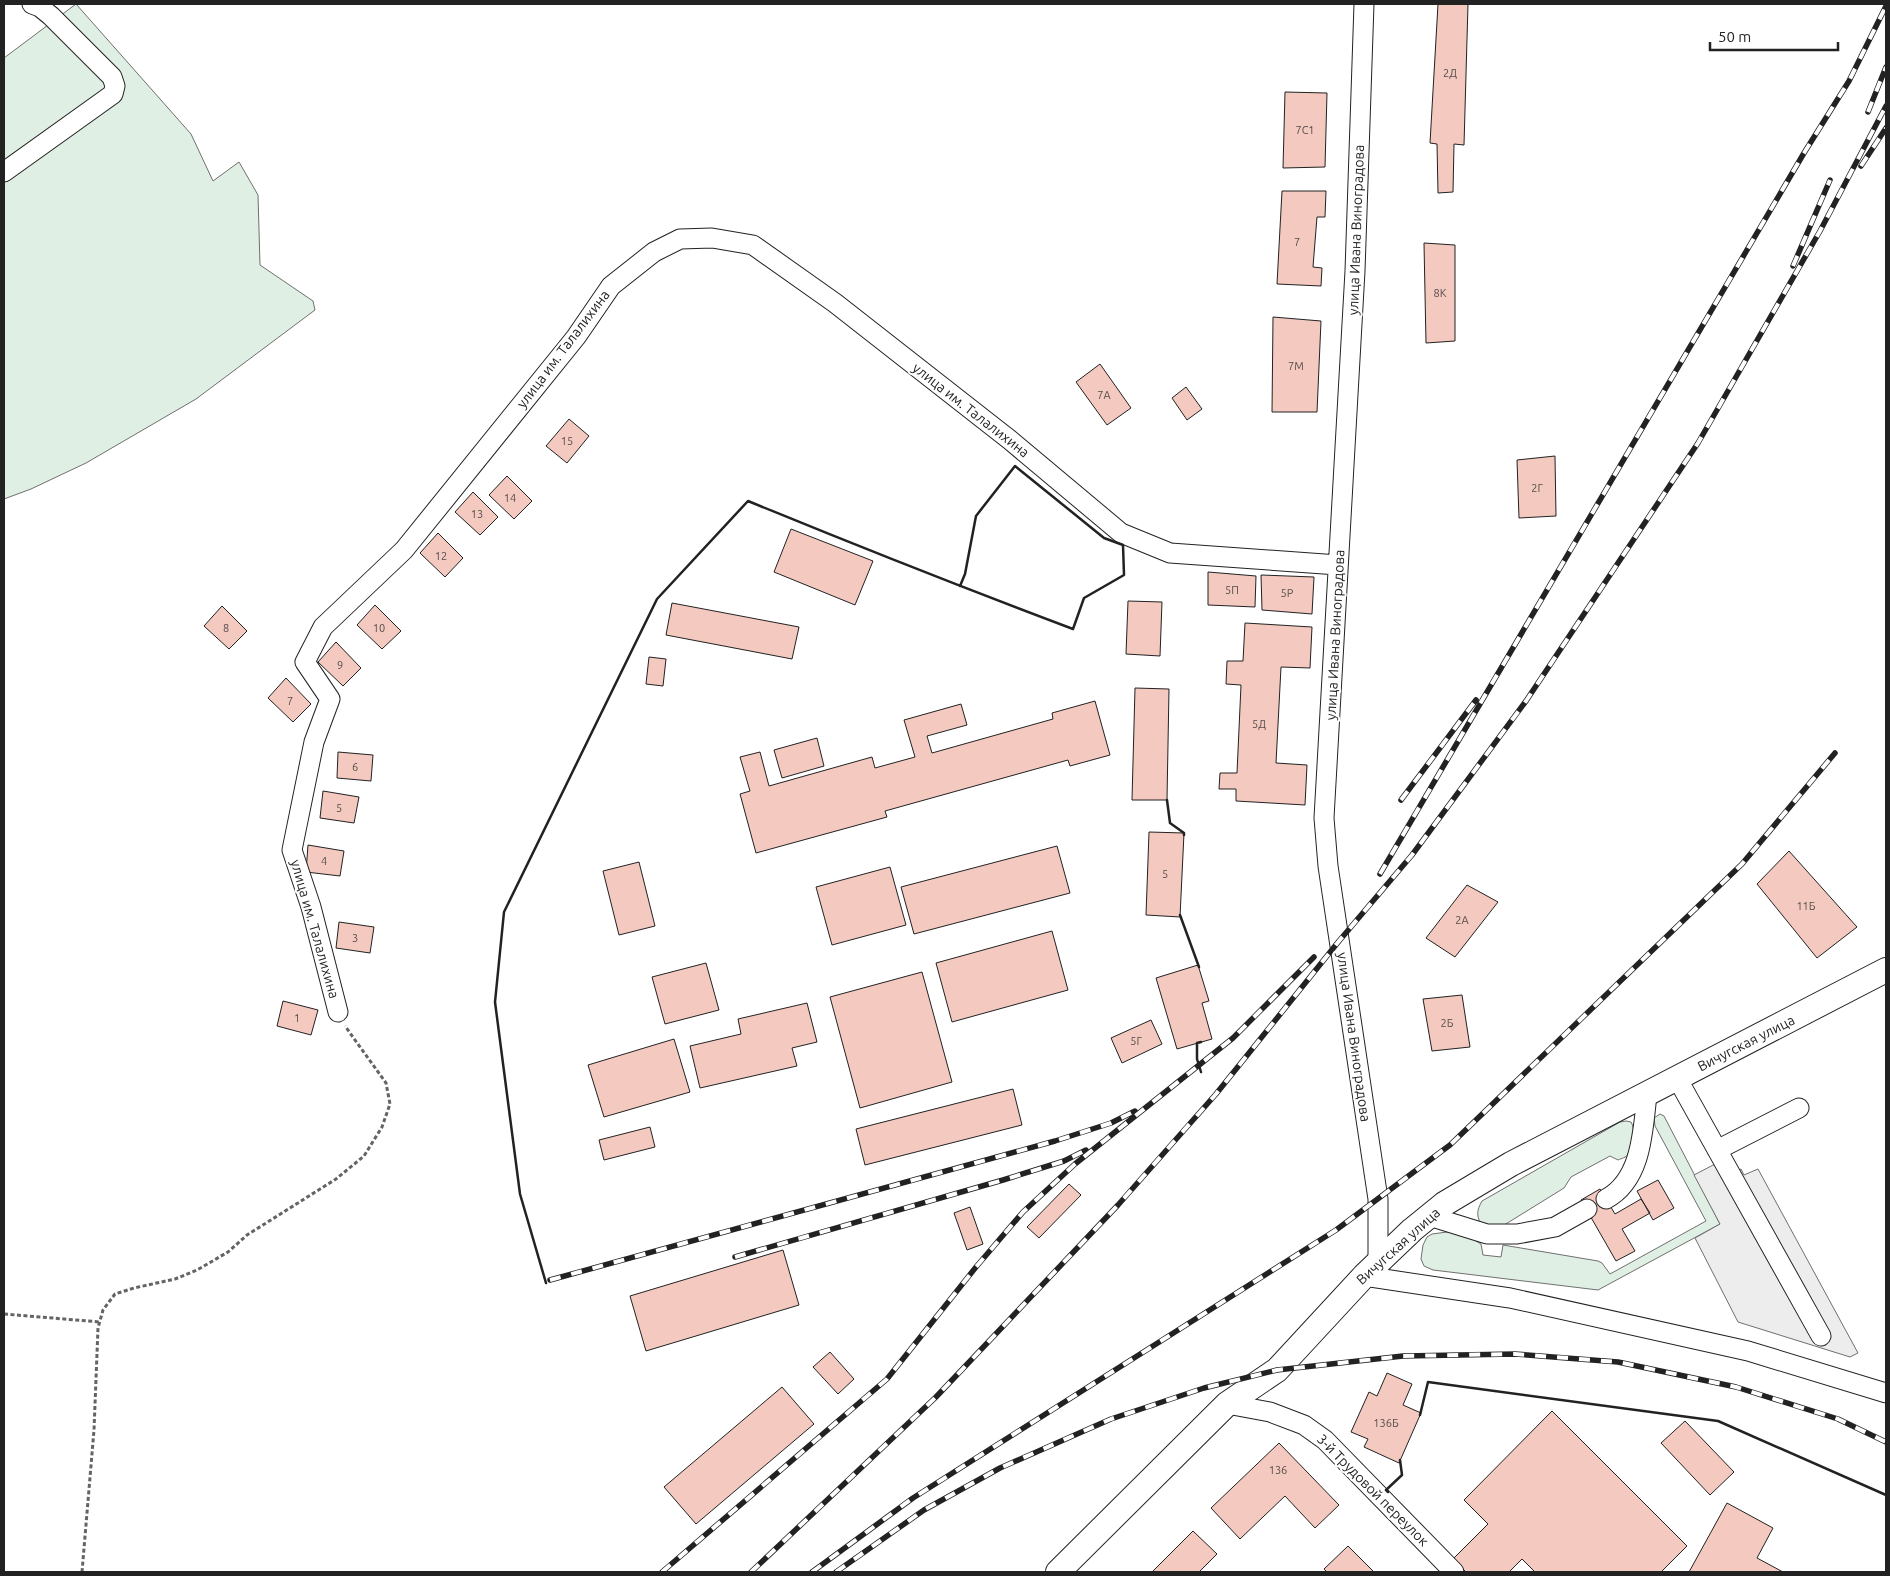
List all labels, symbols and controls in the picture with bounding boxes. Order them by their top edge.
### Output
scale bar [1710,20,1838,52]
text: 50 m [1718,28,1751,45]
house number: 2Д [1443,67,1457,79]
house number: 7С1 [1295,124,1315,136]
street label: улица Ивана Виноградова [1345,144,1367,316]
house number: 7 [1294,236,1300,248]
street label: улица им. Талалихина [513,287,613,411]
house number: 8К [1434,287,1447,299]
street label: улица им. Талалихина [909,359,1033,461]
house number: 7М [1288,360,1304,372]
house number: 7А [1097,389,1112,401]
house number: 15 [561,435,573,447]
house number: 2Г [1531,482,1543,494]
house number: 14 [504,492,516,504]
house number: 13 [471,508,483,520]
street label: улица Ивана Виноградова [1323,549,1347,721]
house number: 12 [435,550,447,562]
house number: 5П [1225,584,1239,596]
house number: 5Р [1281,587,1294,599]
house number: 8 [223,622,229,634]
house number: 10 [373,622,385,634]
house number: 9 [337,659,343,671]
house number: 7 [287,695,293,707]
house number: 5Д [1252,718,1266,730]
house number: 6 [352,761,358,773]
house number: 5 [336,802,342,814]
house number: 4 [321,855,327,867]
street label: улица им. Талалихина [288,858,342,1000]
house number: 5 [1162,868,1168,880]
house number: 11Б [1796,900,1816,912]
house number: 2А [1455,914,1470,926]
house number: 3 [352,932,358,944]
street label: улица Ивана Виноградова [1334,951,1374,1123]
house number: 1 [294,1012,300,1024]
street label: Вичугская улица [1695,1012,1797,1074]
house number: 2Б [1441,1017,1454,1029]
house number: 5Г [1130,1035,1142,1047]
street label: Вичугская улица [1353,1204,1443,1288]
house number: 136Б [1373,1417,1399,1429]
street label: 3-й Трудовой переулок [1314,1431,1432,1549]
house number: 136 [1269,1464,1287,1476]

